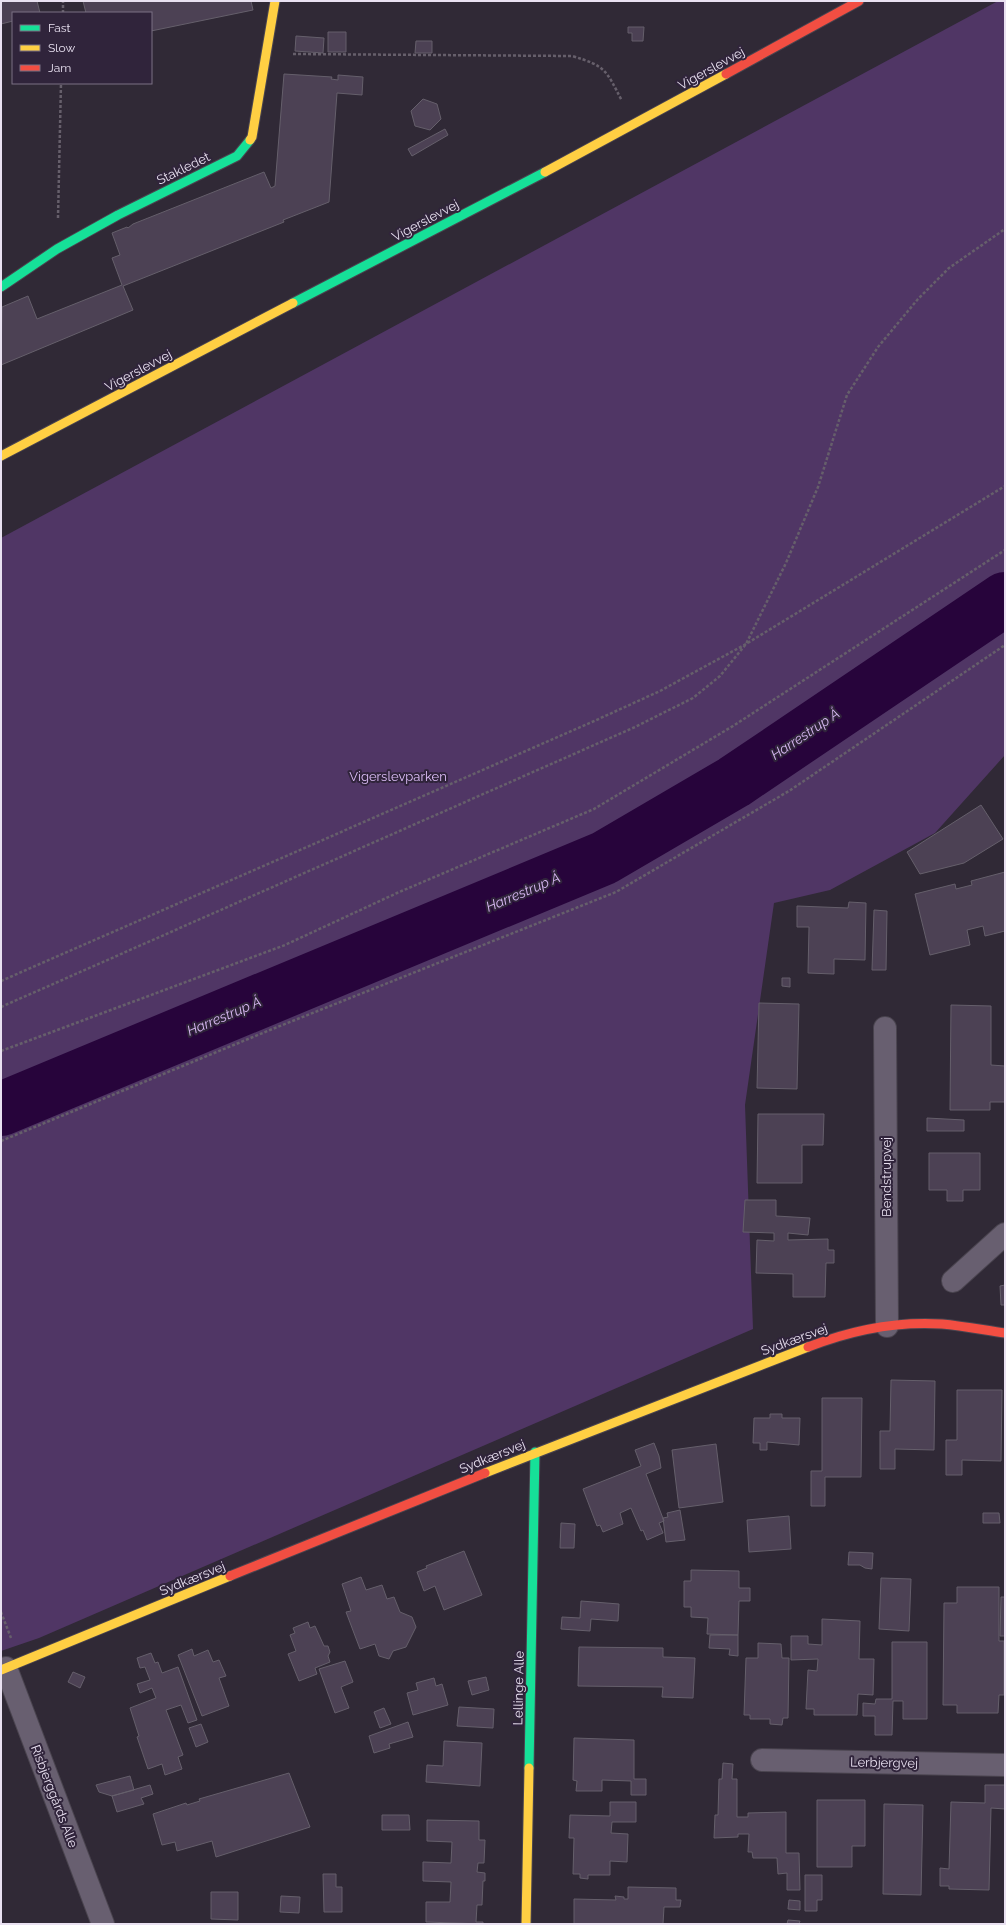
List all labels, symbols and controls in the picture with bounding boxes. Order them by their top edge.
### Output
legend [12,12,152,84]
text: Fast [48,21,71,35]
text: Slow [48,41,75,55]
street label: Vigerslevvej [676,44,747,93]
text: Jam [48,61,71,75]
street label: Stakledet [154,149,213,188]
street label: Vigerslevvej [389,197,461,244]
street label: Vigerslevvej [102,347,174,394]
water label: Harrestrup Å [767,704,842,763]
park label: Vigerslevparken [349,769,447,784]
water label: Harrestrup Å [483,868,563,915]
water label: Harrestrup Å [184,992,264,1039]
street label: Bendstrupvej [879,1137,894,1217]
street label: Sydkærsvej [759,1321,829,1358]
street label: Sydkærsvej [457,1436,527,1476]
street label: Sydkærsvej [157,1558,227,1598]
street label: Lellinge Alle [510,1650,527,1725]
street label: Risbjerggårds Alle [28,1743,81,1850]
street label: Lerbjergvej [850,1754,918,1771]

